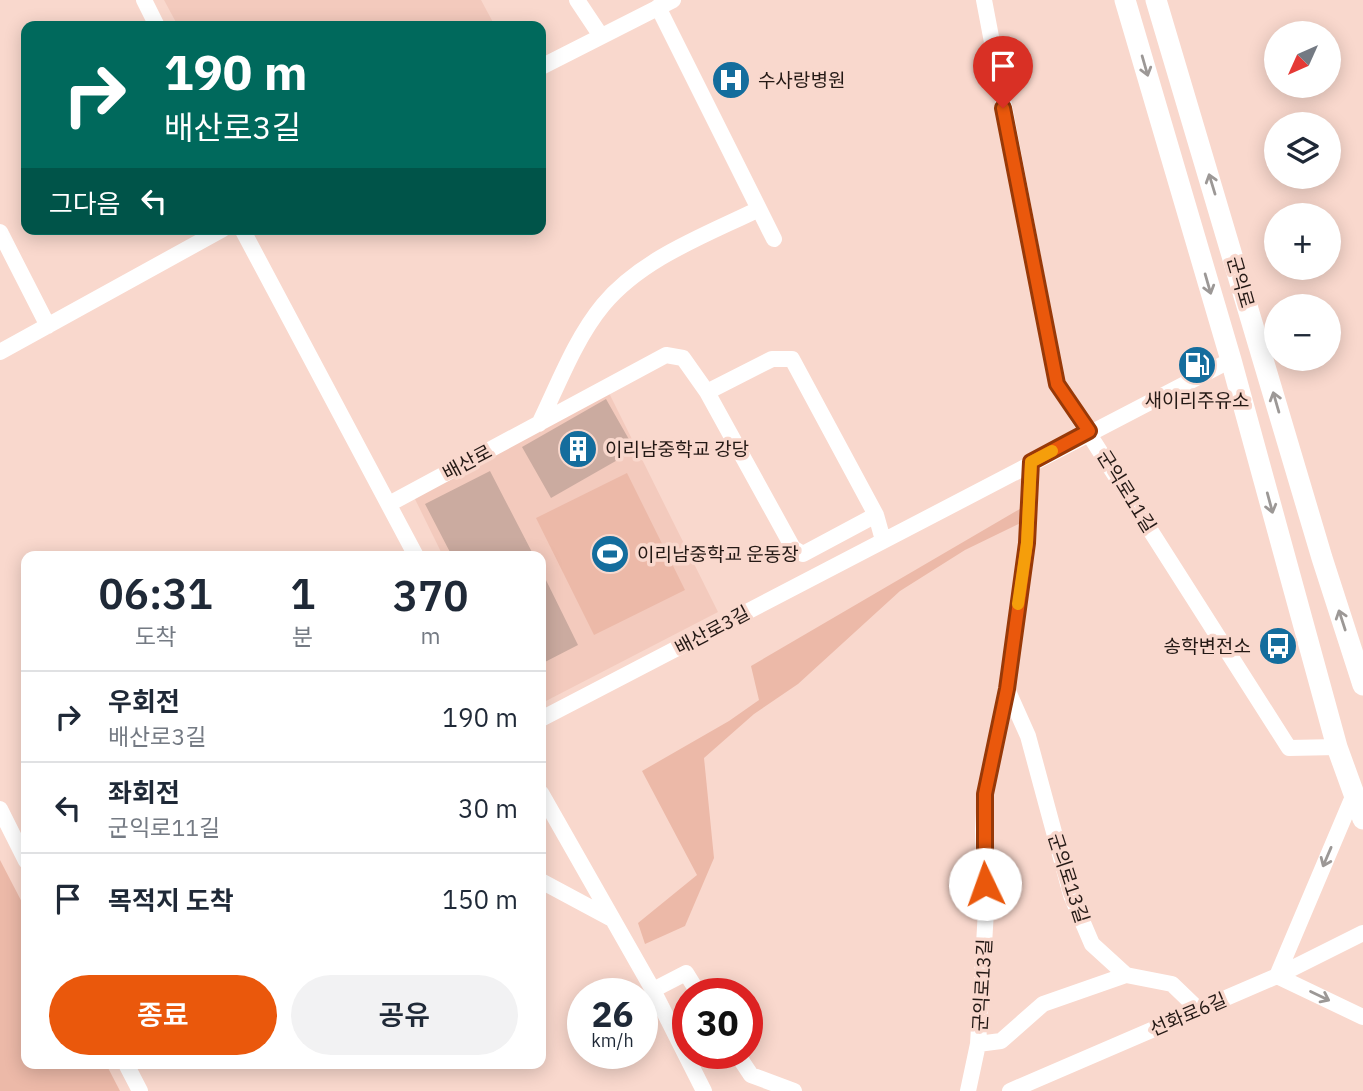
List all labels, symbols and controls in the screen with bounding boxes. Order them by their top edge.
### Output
north arrow [1264,21,1340,98]
map controls [1264,21,1341,371]
pin [973,36,1033,108]
text: 190 m [164,40,308,103]
icon: arrive [984,47,1022,85]
icon: right [49,49,140,140]
one-way arrow [1139,54,1152,76]
hospital icon: 수사랑병원 [710,59,752,101]
place label: 수사랑병원 [758,68,845,92]
text: 배산로3길 [164,106,301,148]
button: layers [1264,112,1341,189]
one-way arrow [1204,173,1217,195]
icon: left [135,182,173,220]
text: 그다음 [49,186,121,220]
button: + [1264,203,1341,280]
street label: 군익로 [1222,253,1260,311]
one-way arrow [1203,273,1216,295]
button: − [1264,294,1341,371]
fuel station icon: 새이리주유소 [1176,344,1218,386]
place label: 새이리주유소 [1145,388,1249,412]
one-way arrow [1269,391,1282,413]
building icon: 이리남중학교 강당 [557,428,599,470]
place label: 이리남중학교 강당 [605,437,749,461]
street label: 배산로 [438,439,496,485]
street label: 군익로11길 [1092,445,1162,537]
one-way arrow [1264,491,1277,514]
sports icon: 이리남중학교 운동장 [589,533,631,575]
place label: 이리남중학교 운동장 [637,542,799,566]
text: 06:31 [98,566,213,621]
text: 1 [290,566,315,621]
text: 370 [393,568,468,623]
street label: 배산로3길 [670,600,754,660]
one-way arrow [1335,609,1347,631]
text: m [421,620,441,650]
text: 도착 [134,621,177,651]
text: 분 [292,621,313,651]
bus stop icon: 송학변전소 [1257,625,1299,667]
place label: 송학변전소 [1164,634,1251,658]
text: 우회전 [108,684,180,718]
icon: right [49,698,87,736]
text: 190 m [442,700,518,734]
text: 배산로3길 [108,721,206,751]
text: 좌회전 [108,775,180,809]
icon: left [49,789,87,827]
text: 30 m [458,791,518,825]
text: 군익로11길 [108,812,220,842]
street label: 군의로13길 [1043,830,1095,926]
one-way arrow [1320,845,1333,867]
position arrow [948,847,1022,921]
icon: arrive [49,880,87,918]
text: 150 m [442,882,518,916]
text: 목적지 도착 [108,883,234,917]
street label: 군익로13길 [968,938,996,1032]
button: 종료 [49,975,277,1055]
button: 공유 [291,975,518,1055]
speed limit sign: 30 [672,978,763,1069]
street label: 선화로6길 [1146,987,1230,1041]
one-way arrow [1309,990,1330,1004]
text: 26 [591,991,634,1037]
text: km/h [591,1029,634,1052]

